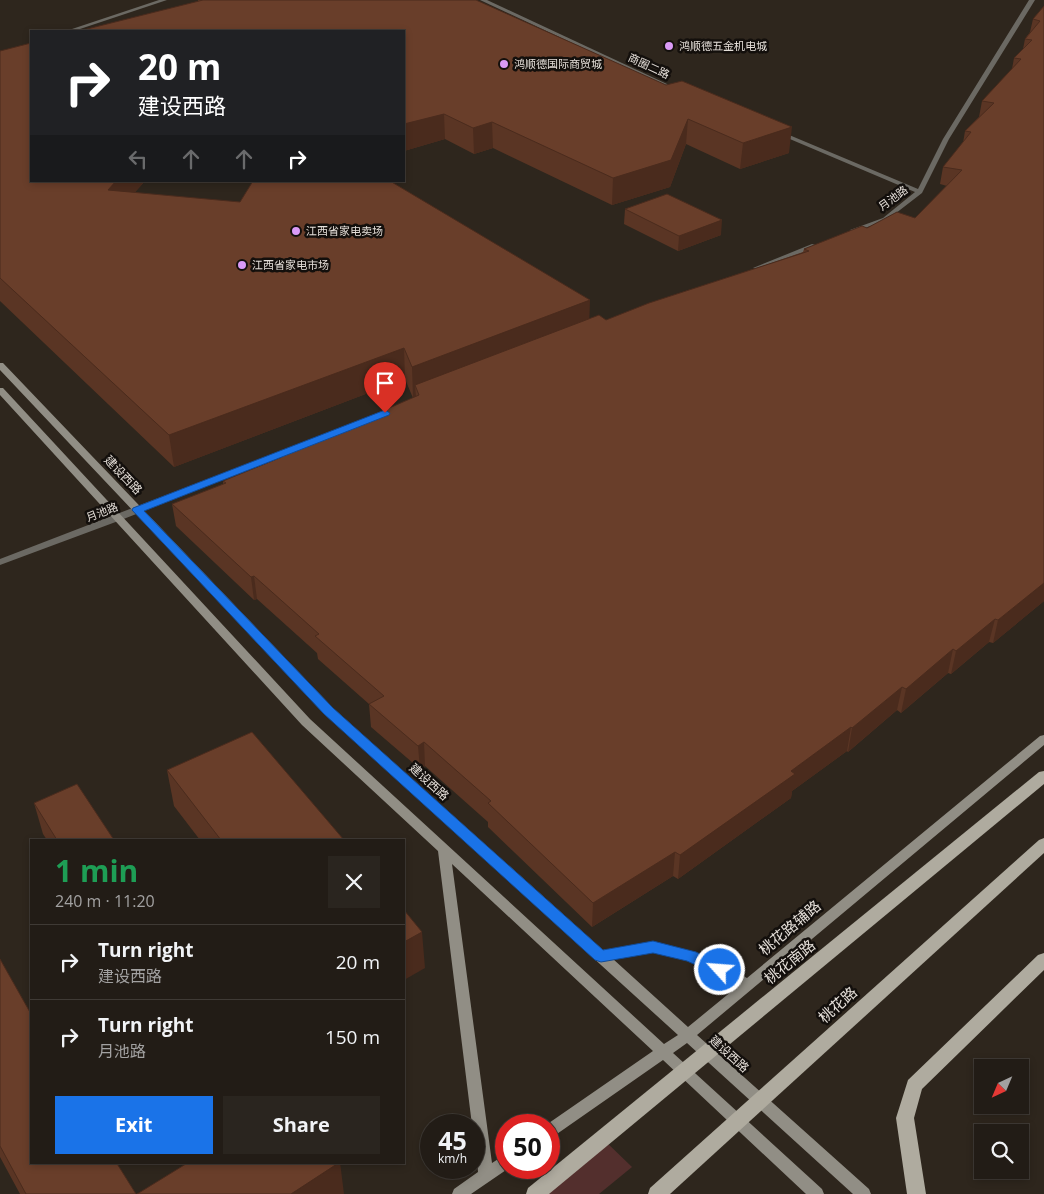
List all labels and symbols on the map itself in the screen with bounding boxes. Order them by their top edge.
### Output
place label: 鸿顺德五金机电城 [679,38,767,53]
marker: 鸿顺德五金机电城 [663,40,675,52]
street label: 商圈二路 [626,49,672,82]
place label: 鸿顺德国际商贸城 [514,56,602,71]
marker: 鸿顺德国际商贸城 [498,58,510,70]
street label: 月池路 [875,182,910,213]
place label: 江西省家电卖场 [306,223,383,238]
marker: 江西省家电卖场 [290,225,302,237]
place label: 江西省家电市场 [252,257,329,272]
marker: 江西省家电市场 [236,259,248,271]
pin [364,362,406,413]
street label: 建设西路 [101,451,146,498]
street label: 月池路 [84,499,120,524]
street label: 建设西路 [406,759,453,804]
street label: 桃花路辅路 [754,895,825,959]
street label: 桃花南路 [760,935,819,988]
position arrow [693,943,745,995]
street label: 桃花路 [814,982,861,1027]
street label: 建设西路 [706,1031,753,1076]
north arrow [974,1059,1029,1114]
speed limit sign: 50 [495,1114,560,1179]

